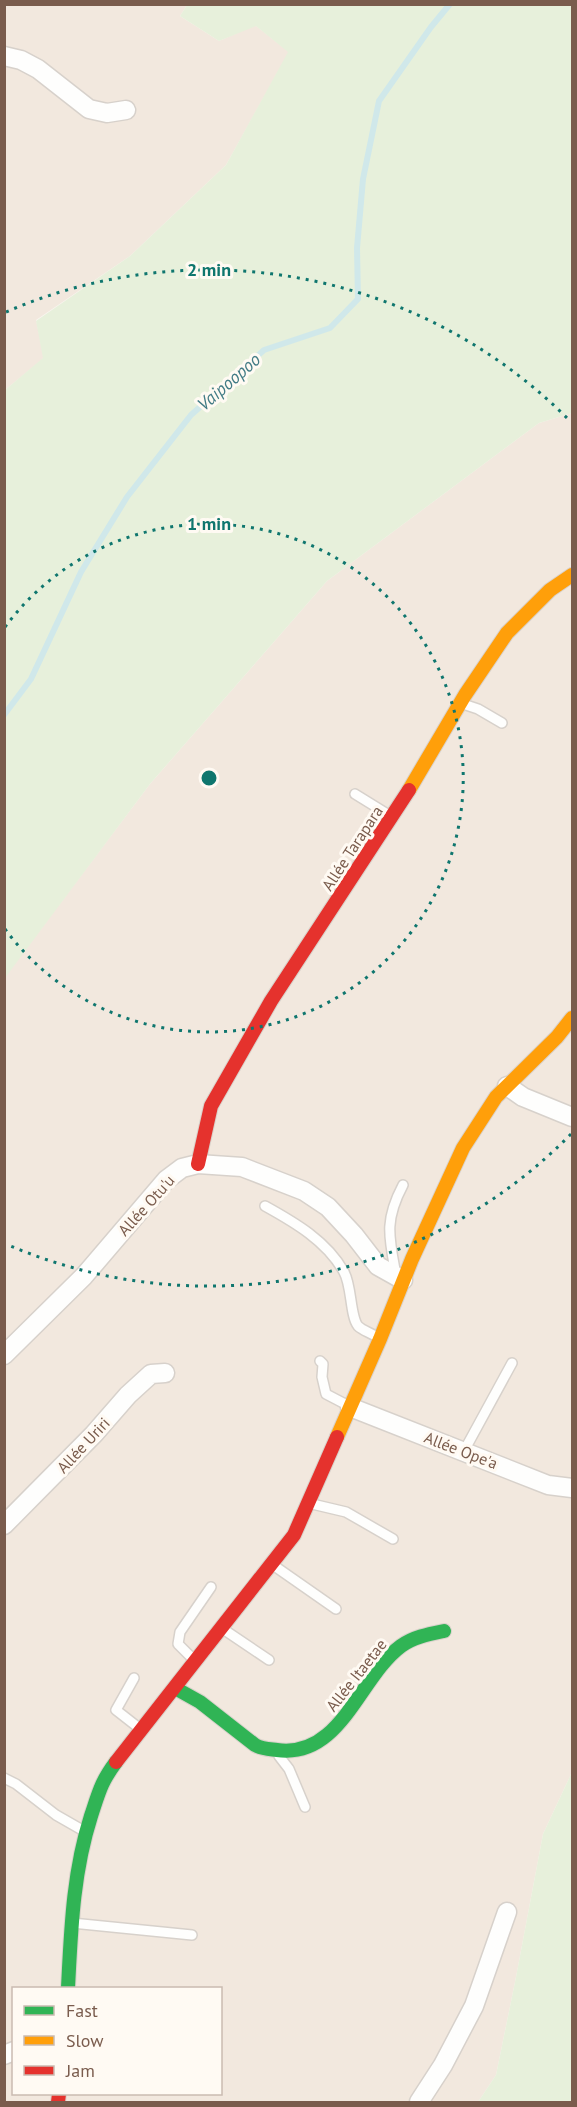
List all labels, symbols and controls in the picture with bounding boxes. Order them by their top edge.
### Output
text: 2 min [187,258,231,281]
water label: Vaipoopoo [192,348,265,415]
text: 1 min [187,512,231,535]
centre of rings [199,768,219,788]
street label: Allée Tarapara [317,802,387,894]
street label: Allée Otu'u [113,1170,179,1240]
street label: Allée Uriri [52,1413,114,1477]
street label: Allée Ope'a [421,1427,501,1473]
street label: Allée Itaetae [321,1635,391,1715]
legend [12,1987,222,2095]
text: Fast [66,1999,98,2022]
text: Slow [66,2029,104,2052]
text: Jam [65,2059,95,2082]

